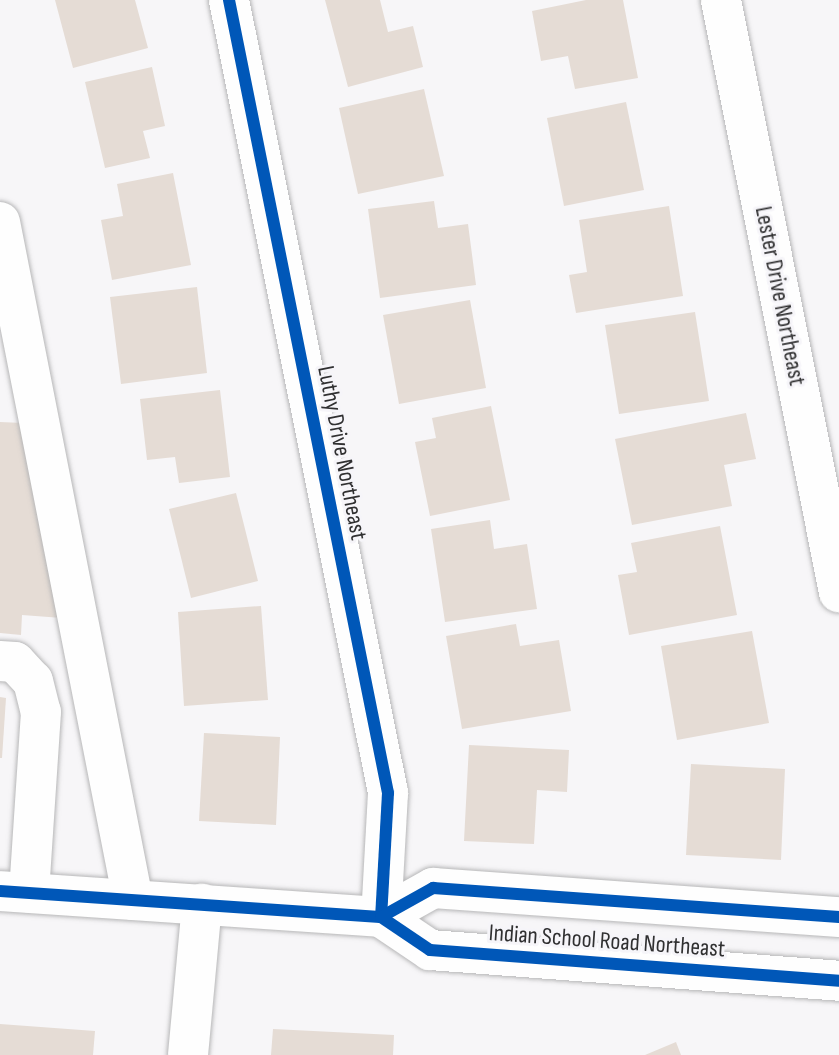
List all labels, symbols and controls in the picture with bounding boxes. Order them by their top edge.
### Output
street label: Lester Drive Northeast [749,204,811,388]
street label: Luthy Drive Northeast [311,363,373,543]
street label: Indian School Road Northeast [488,918,726,964]

